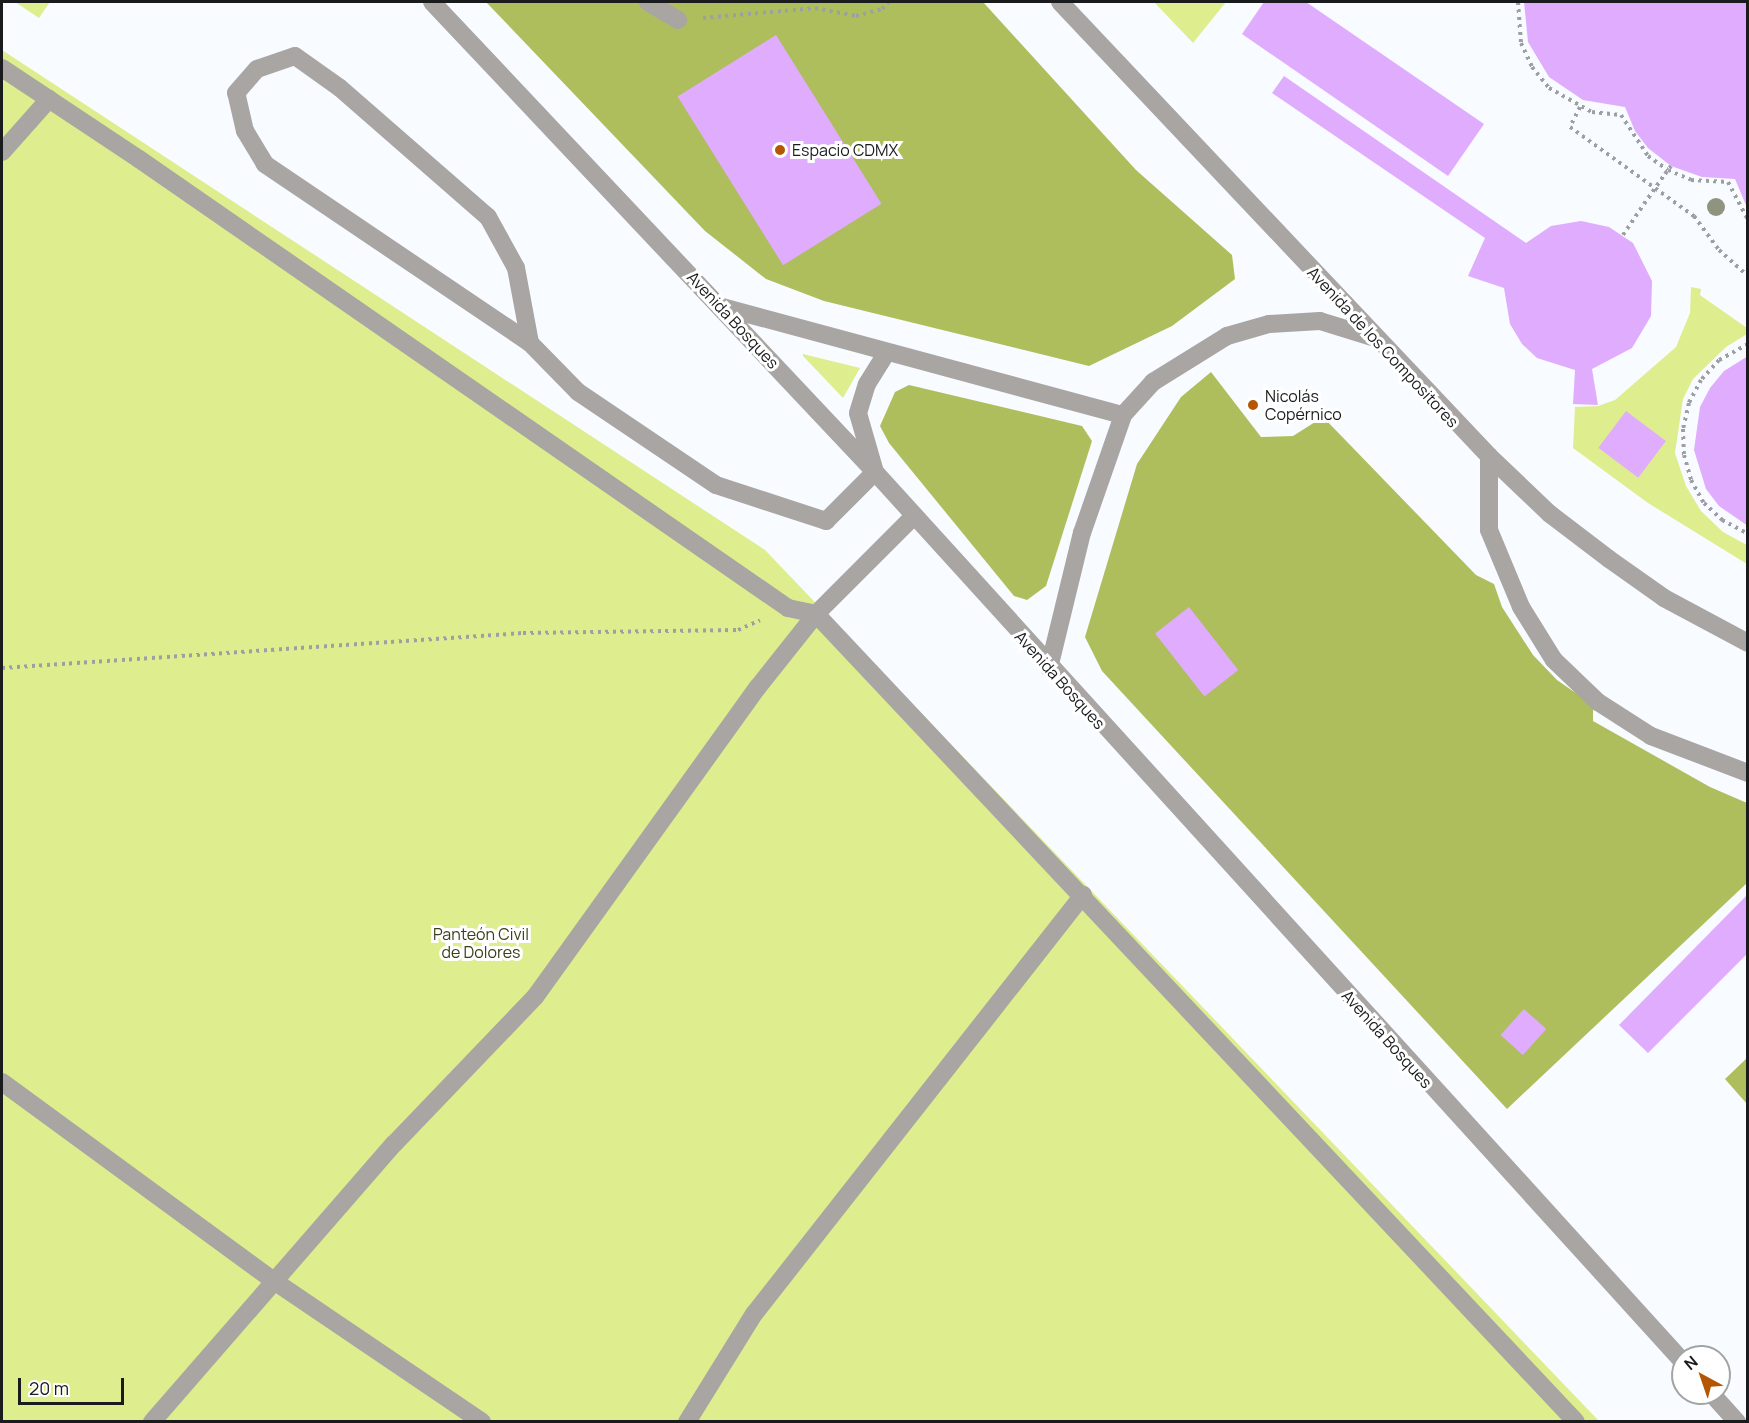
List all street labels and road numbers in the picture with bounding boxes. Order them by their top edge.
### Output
street label: Avenida de los Compositores [1304,263,1462,431]
street label: Avenida Bosques [683,268,783,372]
street label: Avenida Bosques [1011,627,1109,733]
street label: Avenida Bosques [1338,986,1436,1092]

